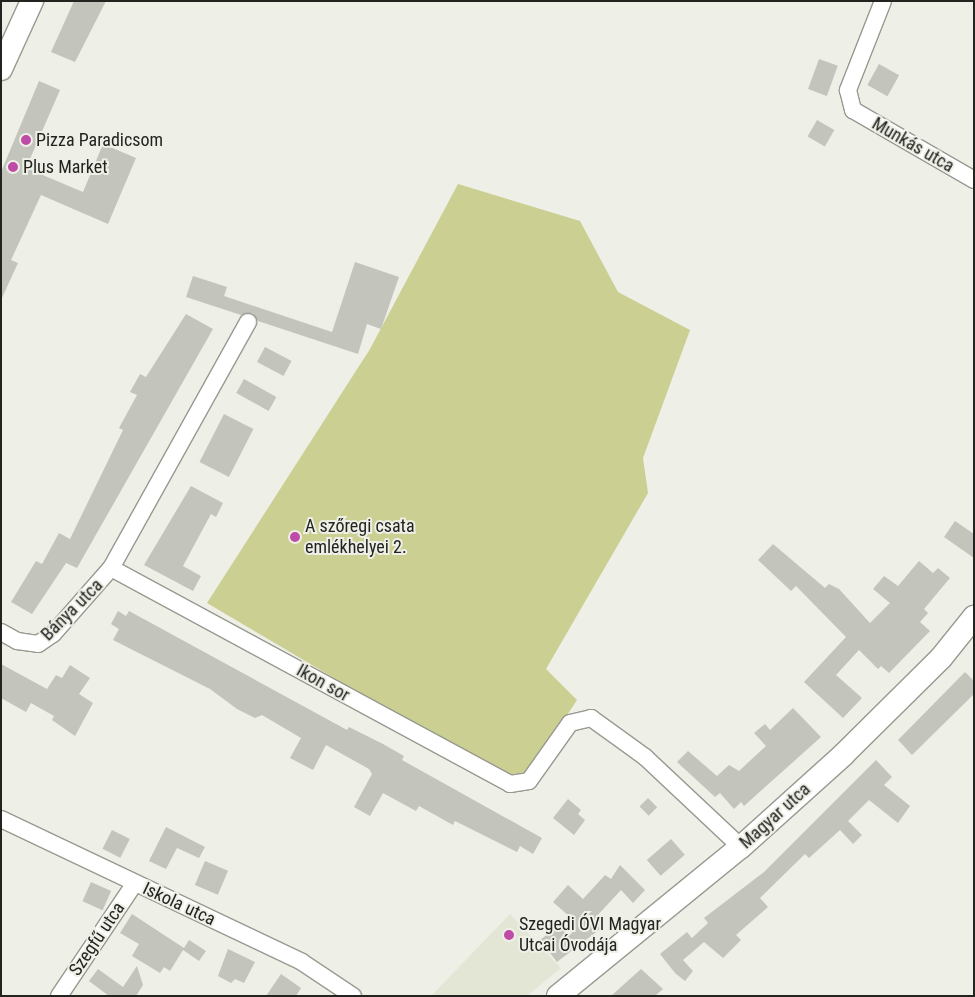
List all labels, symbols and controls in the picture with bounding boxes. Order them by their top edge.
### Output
street label: Munkás utca [868,113,958,177]
place label: Pizza Paradicsom [36,129,163,151]
marker: Pizza Paradicsom [20,134,32,146]
place label: Plus Market [23,156,108,178]
marker: Plus Market [7,161,19,173]
place label: A szőregi csata emlékhelyei 2. [305,516,415,558]
marker: A szőregi csata emlékhelyei 2. [289,531,301,543]
street label: Bánya utca [37,575,107,645]
street label: Ikon sor [293,660,353,706]
street label: Magyar utca [735,779,815,853]
street label: Iskola utca [139,878,219,930]
street label: Szegfű utca [65,898,129,980]
place label: Szegedi ÓVI Magyar Utcai Óvodája [519,914,661,956]
marker: Szegedi ÓVI Magyar Utcai Óvodája [503,929,515,941]

